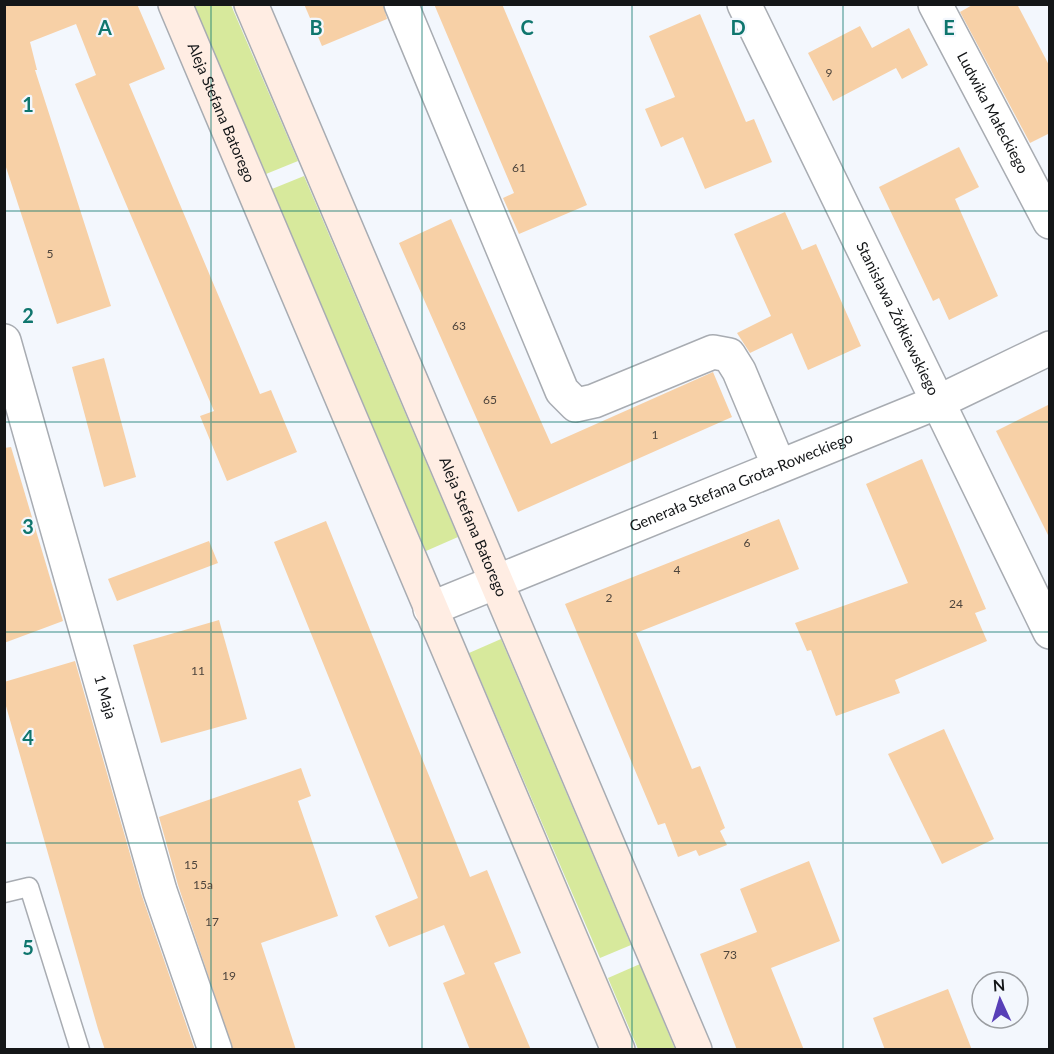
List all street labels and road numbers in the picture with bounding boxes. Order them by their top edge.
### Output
street label: Aleja Stefana Batorego [184,40,259,185]
street label: Ludwika Małeckiego [954,49,1033,176]
street label: Stanisława Żółkiewskiego [853,238,943,398]
street label: Generała Stefana Grota-Roweckiego [626,428,855,535]
street label: Aleja Stefana Batorego [436,454,511,599]
street label: 1 Maja [91,673,121,721]

